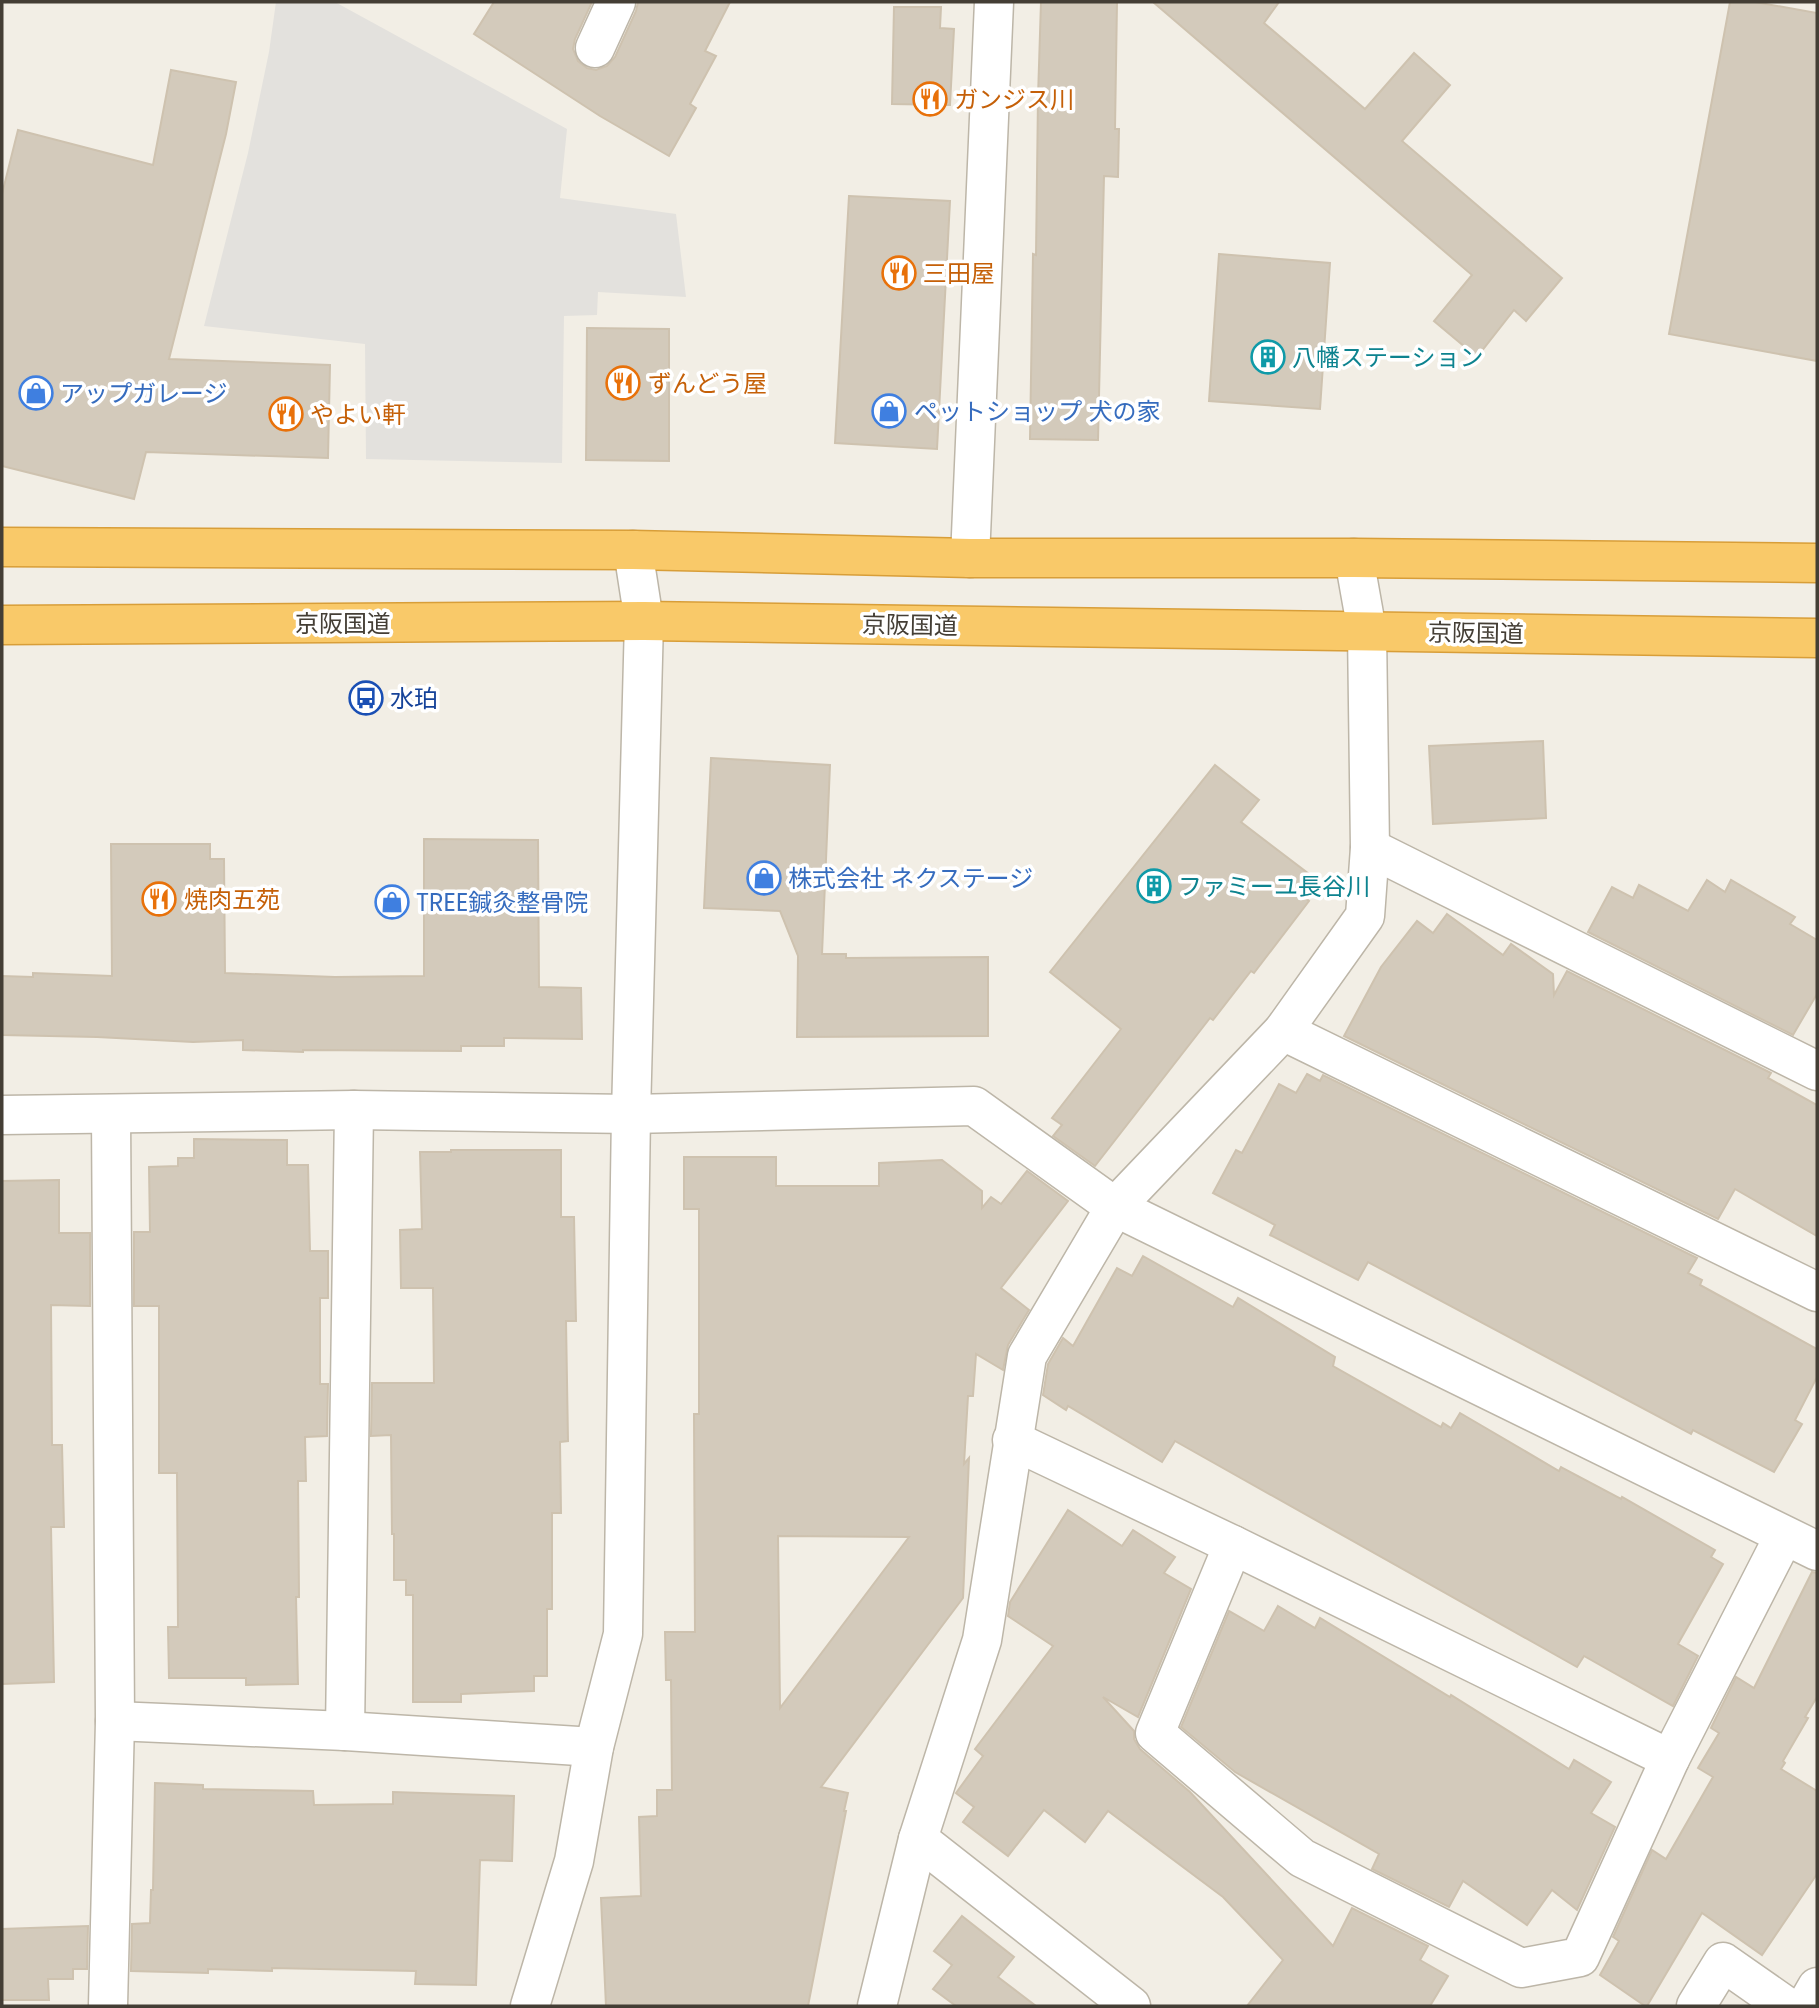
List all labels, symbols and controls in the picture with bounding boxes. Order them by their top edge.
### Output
restaurant icon: ガンジス川 [911,80,949,118]
place label: ガンジス川 [954,83,1074,116]
restaurant icon: 三田屋 [880,254,918,292]
place label: 三田屋 [923,257,995,290]
building icon: 八幡ステーション [1249,338,1287,376]
place label: 八幡ステーション [1292,341,1484,374]
restaurant icon: ずんどう屋 [604,364,642,402]
place label: ずんどう屋 [648,367,767,400]
shop icon: アップガレージ [17,374,55,412]
place label: アップガレージ [60,377,228,410]
shop icon: ペットショップ 犬の家 [870,392,908,430]
restaurant icon: やよい軒 [267,395,305,433]
place label: ペットショップ 犬の家 [914,395,1160,428]
place label: やよい軒 [310,398,406,431]
street label: 京阪国道 [295,607,391,640]
street label: 京阪国道 [862,608,958,642]
street label: 京阪国道 [1428,616,1524,650]
bus stop icon: 水珀 [347,679,385,717]
place label: 水珀 [390,682,438,715]
shop icon: 株式会社 ネクステージ [745,859,783,897]
place label: 株式会社 ネクステージ [788,862,1033,895]
building icon: ファミーユ長谷川 [1135,867,1173,905]
place label: ファミーユ長谷川 [1178,870,1370,903]
restaurant icon: 焼肉五苑 [140,880,178,918]
place label: 焼肉五苑 [184,883,280,916]
shop icon: TREE鍼灸整骨院 [373,883,411,921]
place label: TREE鍼灸整骨院 [416,886,588,919]

